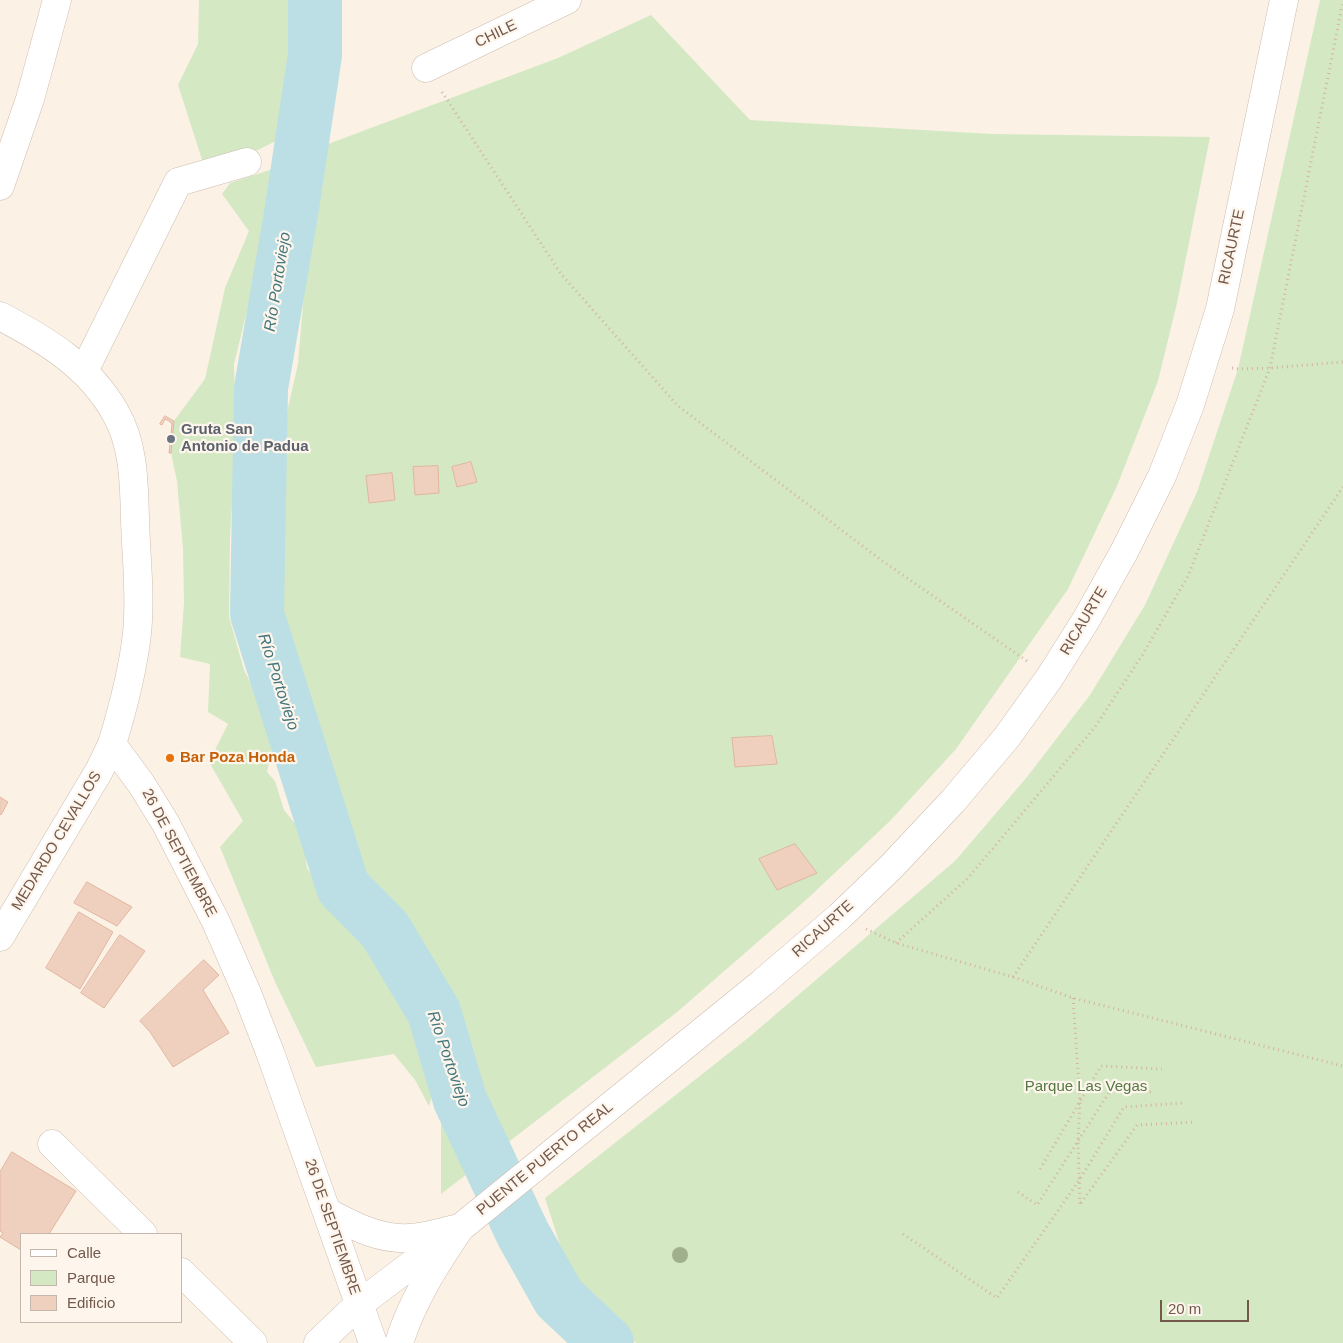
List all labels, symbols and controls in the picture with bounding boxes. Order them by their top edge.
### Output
street label: CHILE [472,16,520,52]
street label: RICAURTE [1215,208,1249,286]
water label: Río Portoviejo [261,231,295,333]
place label: Gruta San Antonio de Padua [181,421,308,456]
marker: Gruta San Antonio de Padua [165,433,177,445]
street label: RICAURTE [1057,584,1111,658]
water label: Río Portoviejo [253,631,303,733]
place label: Bar Poza Honda [180,749,295,767]
marker: Bar Poza Honda [164,752,176,764]
street label: MEDARDO CEVALLOS [8,768,106,914]
street label: 26 DE SEPTIEMBRE [138,786,220,920]
street label: RICAURTE [789,897,857,961]
water label: Río Portoviejo [423,1008,473,1110]
park label: Parque Las Vegas [1025,1078,1147,1096]
street label: PUENTE PUERTO REAL [473,1098,617,1220]
street label: 26 DE SEPTIEMBRE [300,1157,364,1297]
legend [20,1233,182,1323]
text: Calle [67,1244,101,1261]
text: Parque [67,1269,115,1286]
scale bar [1163,1290,1252,1322]
text: Edificio [67,1294,115,1311]
text: 20 m [1168,1300,1201,1317]

